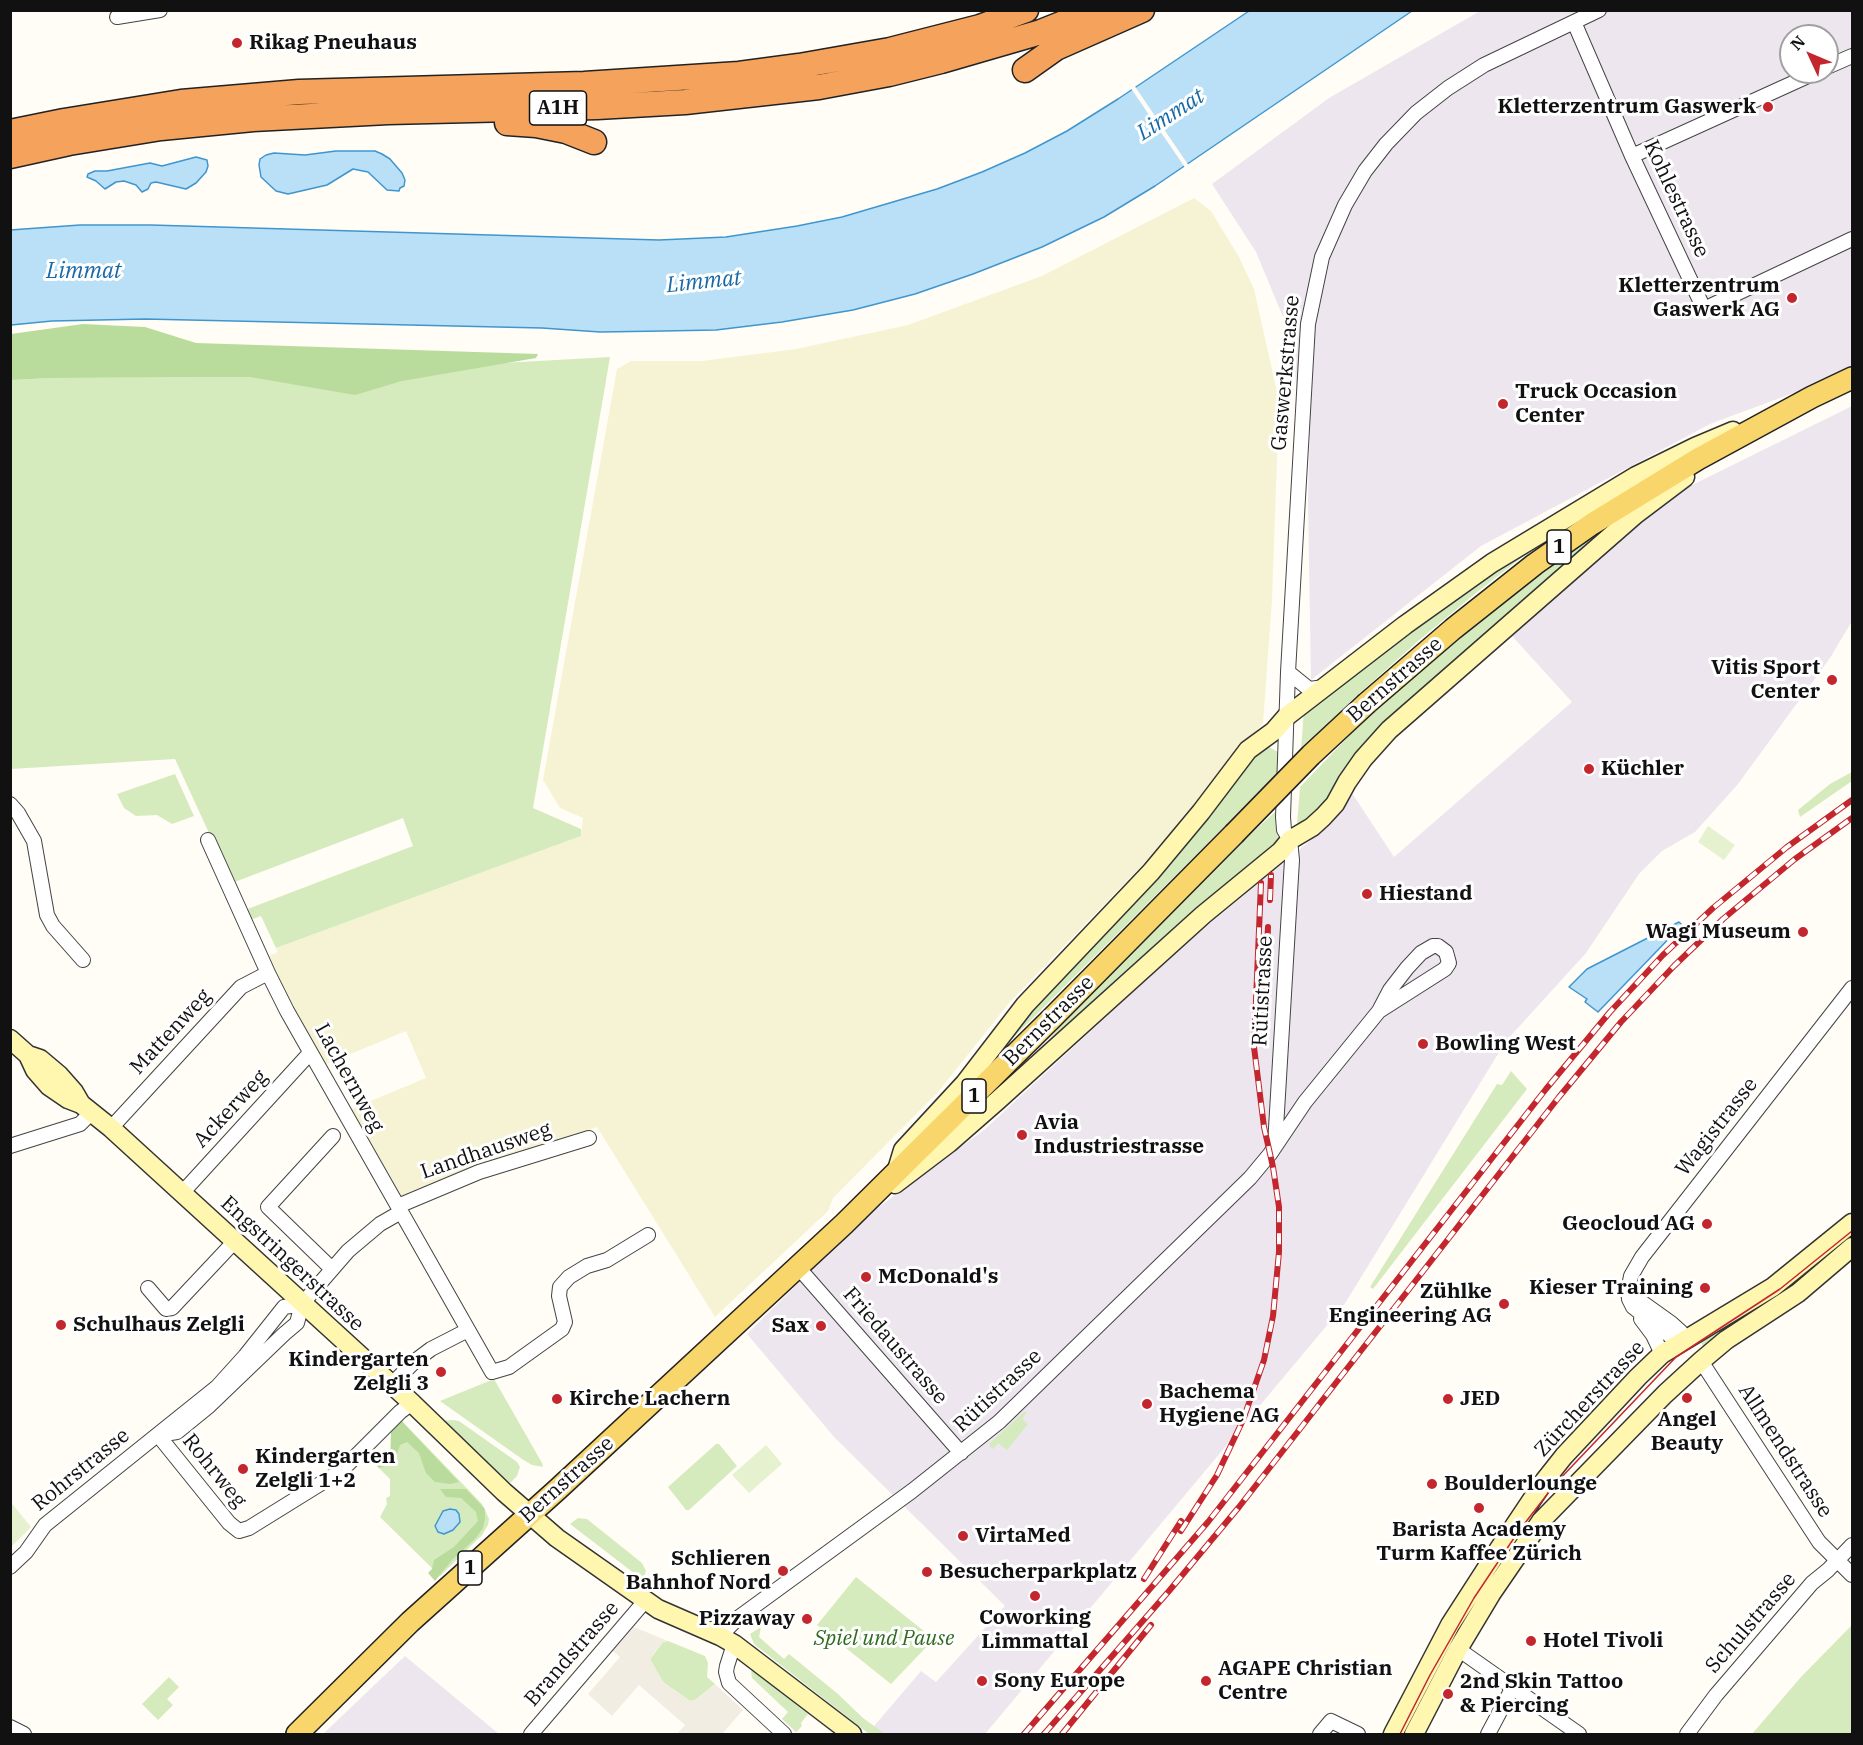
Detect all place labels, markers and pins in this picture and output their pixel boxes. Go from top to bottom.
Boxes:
place label: Rikag Pneuhaus [249,30,417,56]
marker: Rikag Pneuhaus [230,36,244,50]
place label: Kletterzentrum Gaswerk [1497,94,1756,120]
marker: Kletterzentrum Gaswerk [1761,100,1775,114]
place label: Kletterzentrum Gaswerk AG [1618,273,1780,323]
marker: Kletterzentrum Gaswerk AG [1785,291,1799,305]
place label: Truck Occasion Center [1515,379,1677,429]
marker: Truck Occasion Center [1496,397,1510,411]
place label: Vitis Sport Center [1711,655,1820,705]
marker: Vitis Sport Center [1825,673,1839,687]
place label: Küchler [1601,756,1684,782]
marker: Küchler [1582,762,1596,776]
place label: Hiestand [1379,881,1472,907]
marker: Hiestand [1360,887,1374,901]
place label: Wagi Museum [1645,919,1791,945]
marker: Wagi Museum [1796,925,1810,939]
place label: Bowling West [1435,1031,1575,1057]
marker: Bowling West [1416,1037,1430,1051]
place label: Avia Industriestrasse [1034,1110,1204,1160]
marker: Avia Industriestrasse [1015,1128,1029,1142]
place label: Geocloud AG [1562,1211,1695,1237]
marker: Geocloud AG [1700,1217,1714,1231]
place label: McDonald's [878,1264,998,1290]
marker: McDonald's [859,1270,873,1284]
place label: Kieser Training [1529,1275,1693,1301]
place label: Zühlke Engineering AG [1329,1279,1492,1329]
marker: Kieser Training [1698,1281,1712,1295]
marker: Zühlke Engineering AG [1497,1297,1511,1311]
place label: Schulhaus Zelgli [73,1312,245,1338]
place label: Sax [771,1313,809,1339]
marker: Schulhaus Zelgli [54,1318,68,1332]
marker: Sax [814,1319,828,1333]
place label: Kindergarten Zelgli 3 [288,1347,429,1397]
marker: Kindergarten Zelgli 3 [434,1365,448,1379]
place label: Bachema Hygiene AG [1159,1379,1280,1429]
place label: Kirche Lachern [569,1386,730,1412]
place label: JED [1460,1386,1500,1412]
marker: Angel Beauty [1680,1391,1694,1405]
marker: Kirche Lachern [550,1392,564,1406]
marker: JED [1441,1392,1455,1406]
marker: Bachema Hygiene AG [1140,1397,1154,1411]
place label: Angel Beauty [1651,1407,1723,1457]
place label: Kindergarten Zelgli 1+2 [255,1444,396,1494]
marker: Kindergarten Zelgli 1+2 [236,1462,250,1476]
place label: Boulderlounge [1444,1471,1597,1497]
marker: Boulderlounge [1425,1477,1439,1491]
marker: Barista Academy Turm Kaffee Zürich [1472,1501,1486,1515]
place label: Barista Academy Turm Kaffee Zürich [1376,1517,1582,1567]
place label: VirtaMed [975,1523,1071,1549]
marker: VirtaMed [956,1529,970,1543]
place label: Schlieren Bahnhof Nord [626,1546,771,1596]
place label: Besucherparkplatz [939,1559,1137,1585]
marker: Schlieren Bahnhof Nord [776,1564,790,1578]
marker: Besucherparkplatz [920,1565,934,1579]
marker: Coworking Limmattal [1028,1589,1042,1603]
place label: Coworking Limmattal [979,1605,1091,1655]
place label: Pizzaway [699,1606,795,1632]
marker: Pizzaway [800,1612,814,1626]
place label: Hotel Tivoli [1543,1628,1663,1654]
marker: Hotel Tivoli [1524,1634,1538,1648]
place label: AGAPE Christian Centre [1218,1656,1392,1706]
place label: Sony Europe [994,1668,1125,1694]
place label: 2nd Skin Tattoo & Piercing [1460,1669,1623,1719]
marker: Sony Europe [975,1674,989,1688]
marker: AGAPE Christian Centre [1199,1674,1213,1688]
marker: 2nd Skin Tattoo & Piercing [1441,1687,1455,1701]

